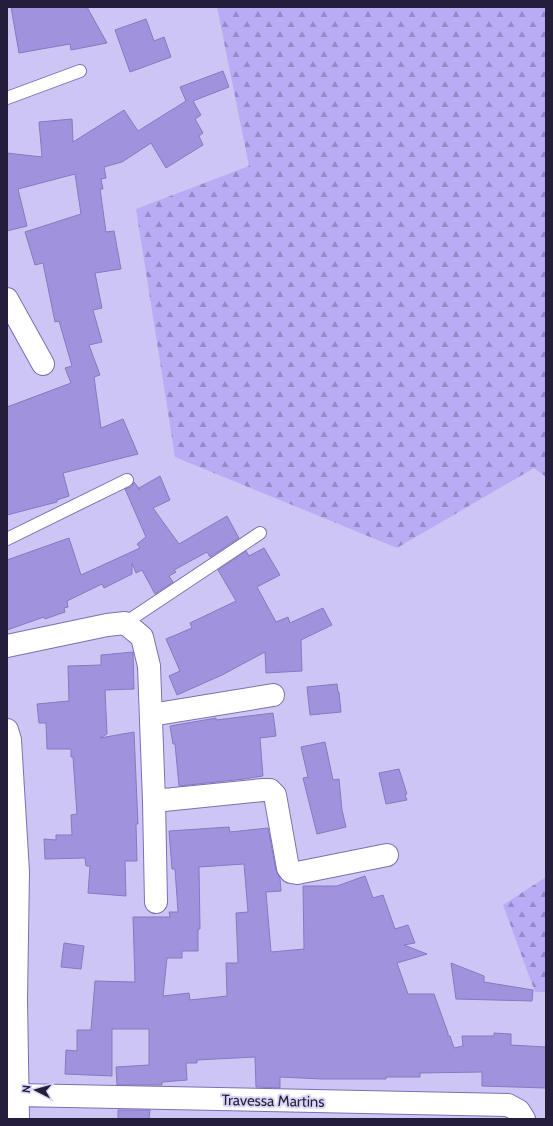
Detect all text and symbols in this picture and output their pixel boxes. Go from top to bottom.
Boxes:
north arrow [16,1070,56,1110]
text: N [19,1084,33,1094]
street label: Travessa Martins [221,1091,325,1111]

